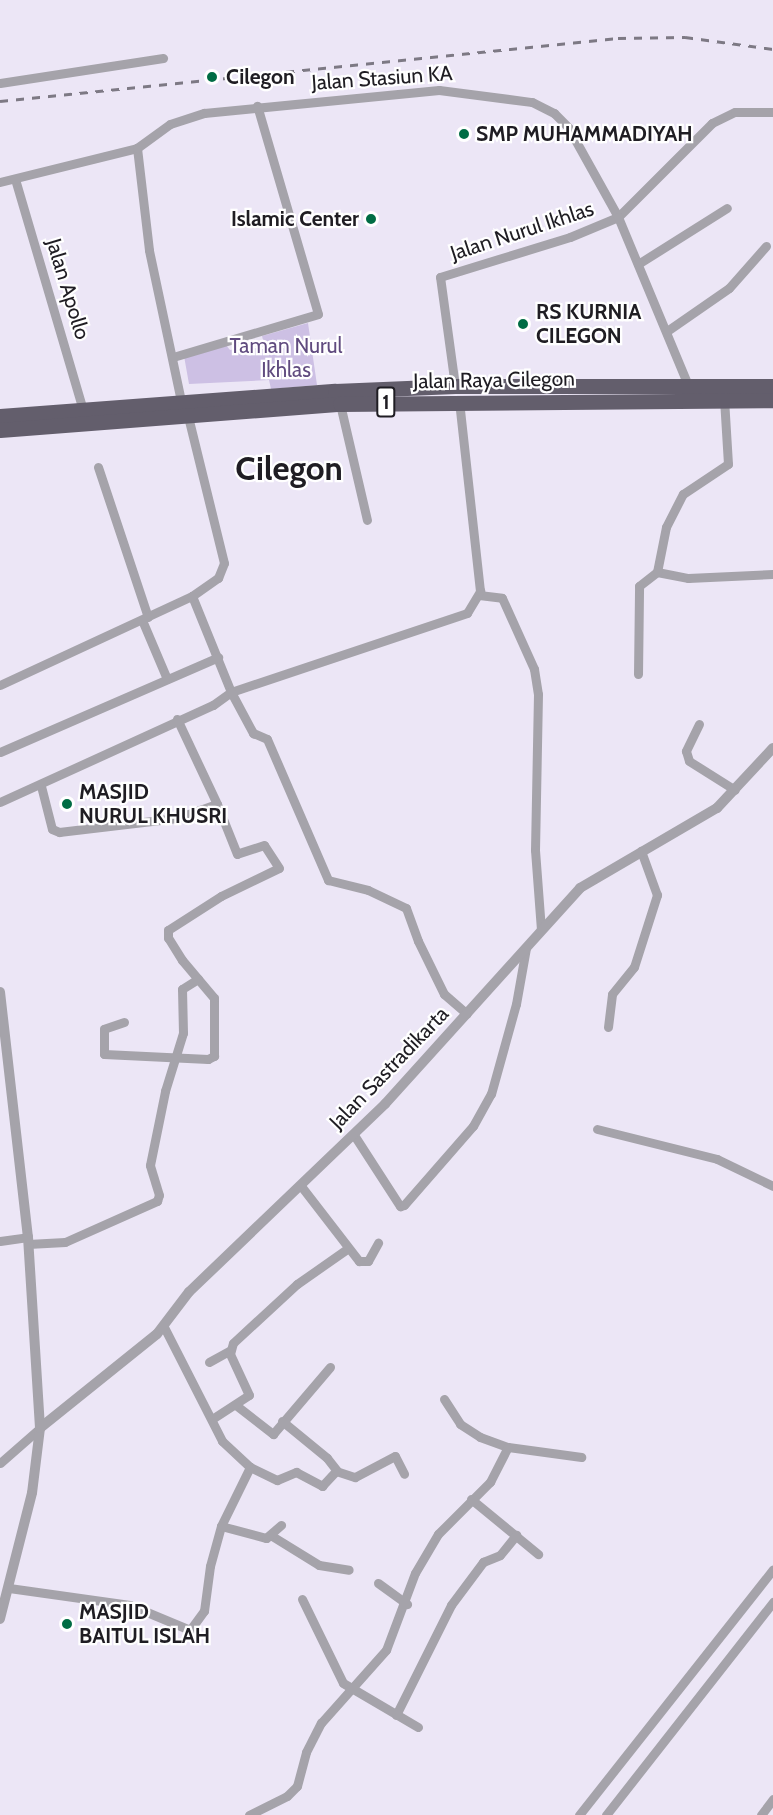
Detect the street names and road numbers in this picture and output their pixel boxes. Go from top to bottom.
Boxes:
street label: Jalan Stasiun KA [311,61,453,95]
street label: Jalan Nurul Ikhlas [447,196,597,266]
street label: Jalan Apollo [41,235,95,343]
street label: Jalan Raya Cilegon [413,366,575,394]
road number: 1 [376,385,396,419]
street label: Jalan Sastradikarta [324,1001,454,1135]

